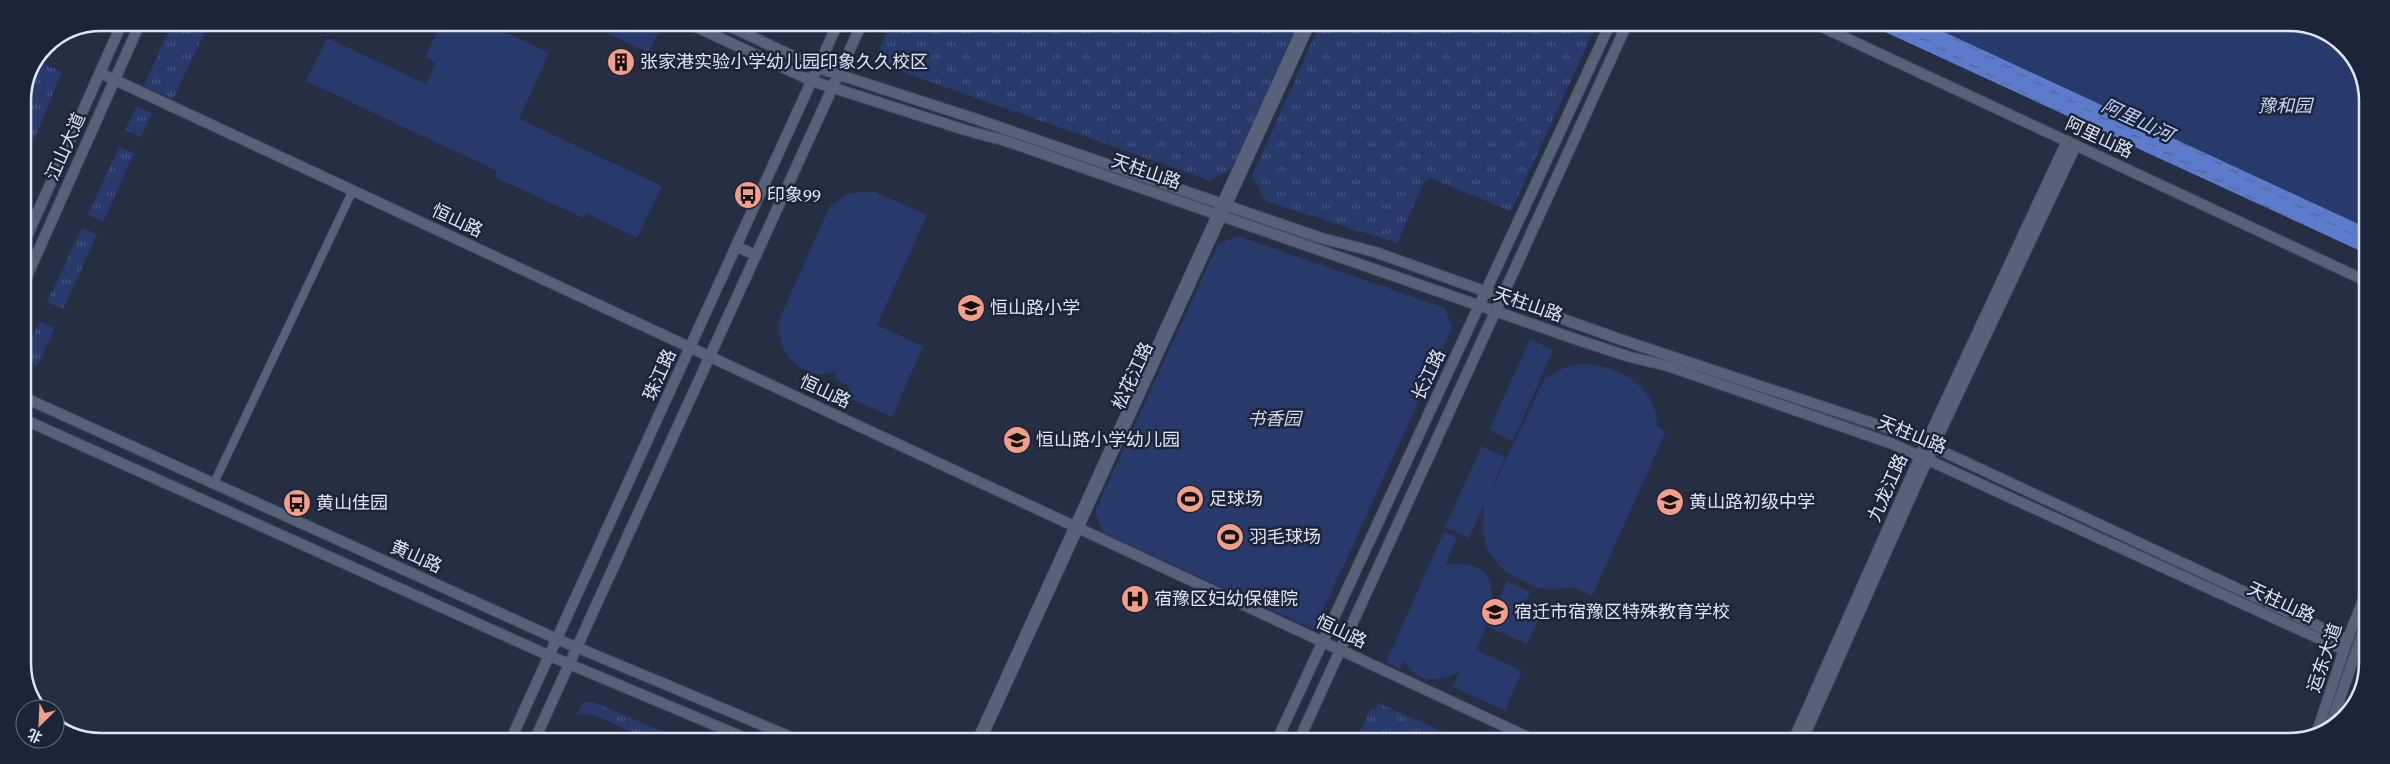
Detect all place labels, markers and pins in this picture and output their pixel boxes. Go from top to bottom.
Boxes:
building icon: 张家港实验小学幼儿园印象久久校区 [606,47,636,77]
place label: 张家港实验小学幼儿园印象久久校区 [640,49,928,76]
bus stop icon: 印象99 [733,180,763,210]
place label: 印象99 [767,182,821,209]
school or university icon: 恒山路小学 [956,293,986,323]
place label: 恒山路小学 [990,295,1080,322]
school or university icon: 恒山路小学幼儿园 [1002,425,1032,455]
place label: 恒山路小学幼儿园 [1036,427,1180,454]
sports icon: 足球场 [1175,484,1205,514]
place label: 足球场 [1209,486,1263,513]
school or university icon: 黄山路初级中学 [1655,487,1685,517]
bus stop icon: 黄山佳园 [282,488,312,518]
place label: 黄山路初级中学 [1689,489,1815,516]
place label: 黄山佳园 [316,490,388,517]
sports icon: 羽毛球场 [1215,522,1245,552]
place label: 羽毛球场 [1249,524,1321,551]
hospital icon: 宿豫区妇幼保健院 [1120,584,1150,614]
place label: 宿豫区妇幼保健院 [1154,586,1298,613]
school or university icon: 宿迁市宿豫区特殊教育学校 [1480,597,1510,627]
place label: 宿迁市宿豫区特殊教育学校 [1514,599,1730,626]

